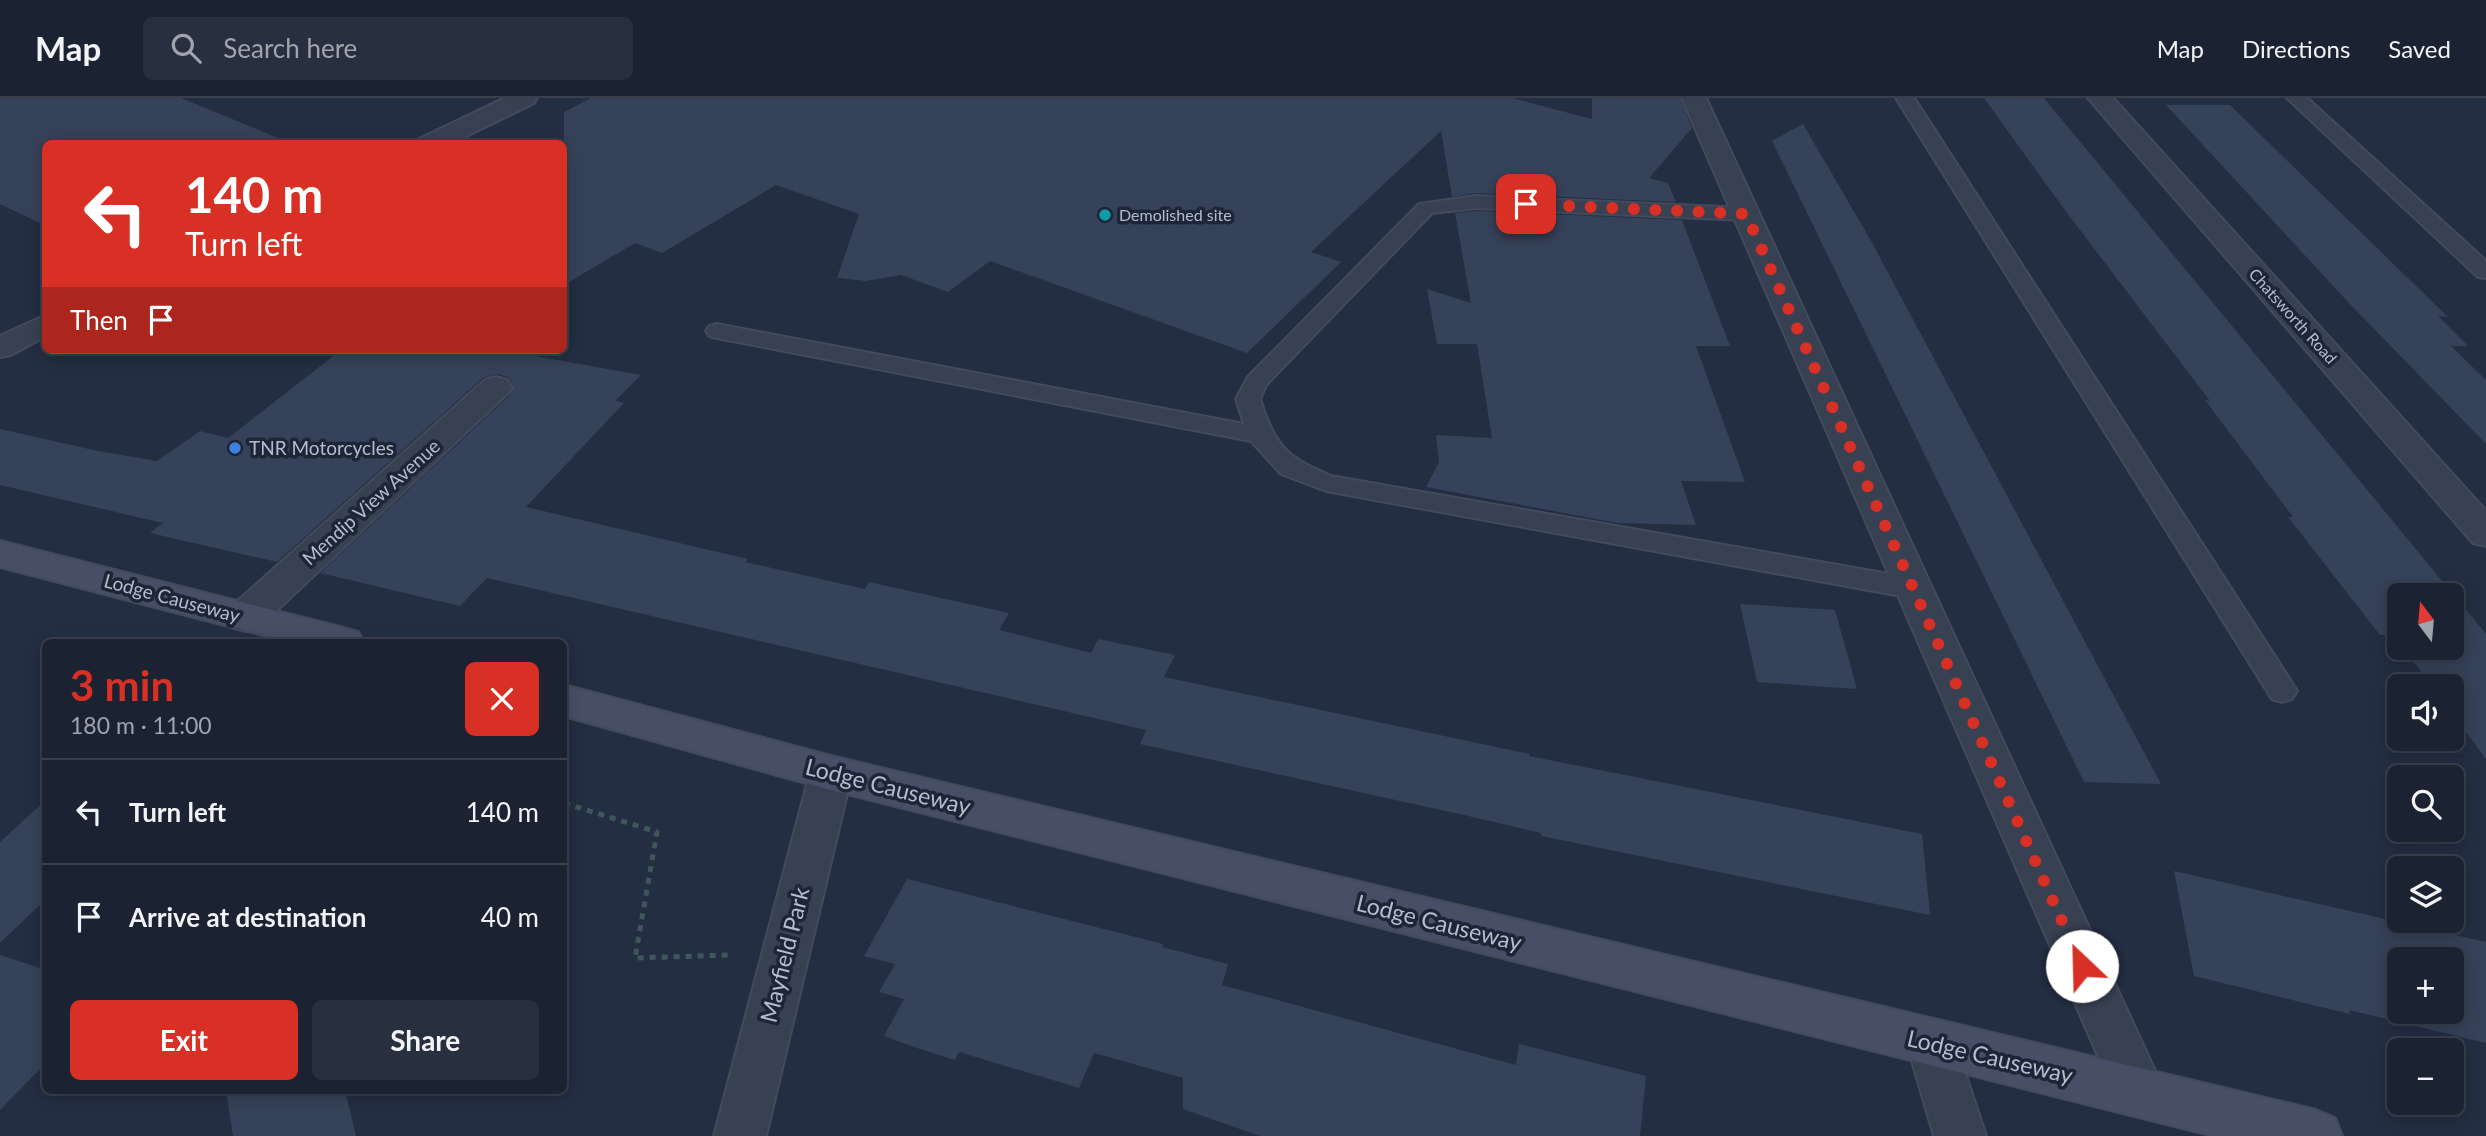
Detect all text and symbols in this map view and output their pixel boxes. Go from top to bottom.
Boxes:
search box [143,17,633,80]
text: Map [35,28,101,68]
icon: search [167,29,205,67]
text: Search here [223,32,357,64]
text: Map [2157,34,2204,63]
text: Directions [2242,34,2350,63]
text: Saved [2388,34,2451,63]
text: 140 m [185,165,323,223]
icon: left [70,168,161,259]
pin [1496,174,1556,234]
icon: arrive [1507,185,1545,223]
place label: Demolished site [1119,205,1232,224]
marker: Demolished site [1097,207,1113,223]
text: Turn left [185,224,302,263]
street label: Chatsworth Road [2246,264,2341,367]
icon: arrive [142,301,180,339]
text: Then [70,304,128,336]
street label: Mendip View Avenue [297,434,444,569]
place label: TNR Motorcycles [249,436,394,459]
marker: TNR Motorcycles [227,440,243,456]
street label: Lodge Causeway [102,568,243,627]
north arrow [2387,583,2464,660]
map controls [2387,583,2464,1115]
text: 3 min [70,660,174,710]
button: close [465,662,539,736]
button: sound [2387,674,2464,751]
text: 180 m · 11:00 [70,711,212,739]
street label: Lodge Causeway [803,752,974,820]
button: search [2387,765,2464,842]
icon: left [70,793,108,831]
text: Turn left [129,796,226,828]
text: 140 m [466,796,539,828]
button: layers [2387,856,2464,933]
street label: Mayfield Park [754,884,814,1025]
street label: Lodge Causeway [1354,888,1525,956]
icon: arrive [70,898,108,936]
text: Arrive at destination [129,901,366,933]
text: 40 m [481,901,539,933]
position arrow [2045,929,2119,1003]
button: + [2387,947,2464,1024]
button: Exit [70,1000,298,1080]
button: Share [312,1000,539,1080]
street label: Lodge Causeway [1905,1023,2076,1089]
button: − [2387,1038,2464,1115]

